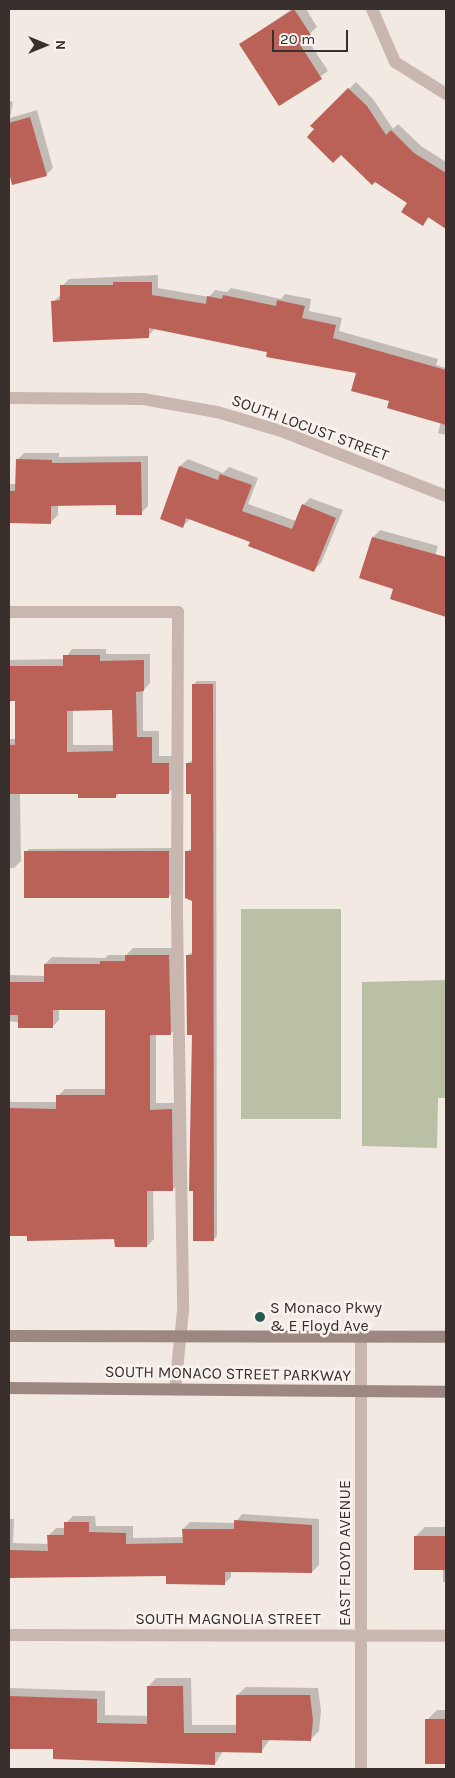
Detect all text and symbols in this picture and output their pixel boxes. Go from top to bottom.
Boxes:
north arrow [20,20,70,70]
scale bar [275,20,351,52]
text: 20 m [280,30,315,48]
text: N [52,40,69,50]
street label: SOUTH LOCUST STREET [229,391,391,465]
place label: S Monaco Pkwy & E Floyd Ave [270,1298,382,1336]
marker: S Monaco Pkwy & E Floyd Ave [254,1311,266,1323]
street label: SOUTH MONACO STREET PARKWAY [105,1362,351,1386]
street label: EAST FLOYD AVENUE [335,1480,355,1626]
street label: SOUTH MAGNOLIA STREET [135,1609,321,1629]

